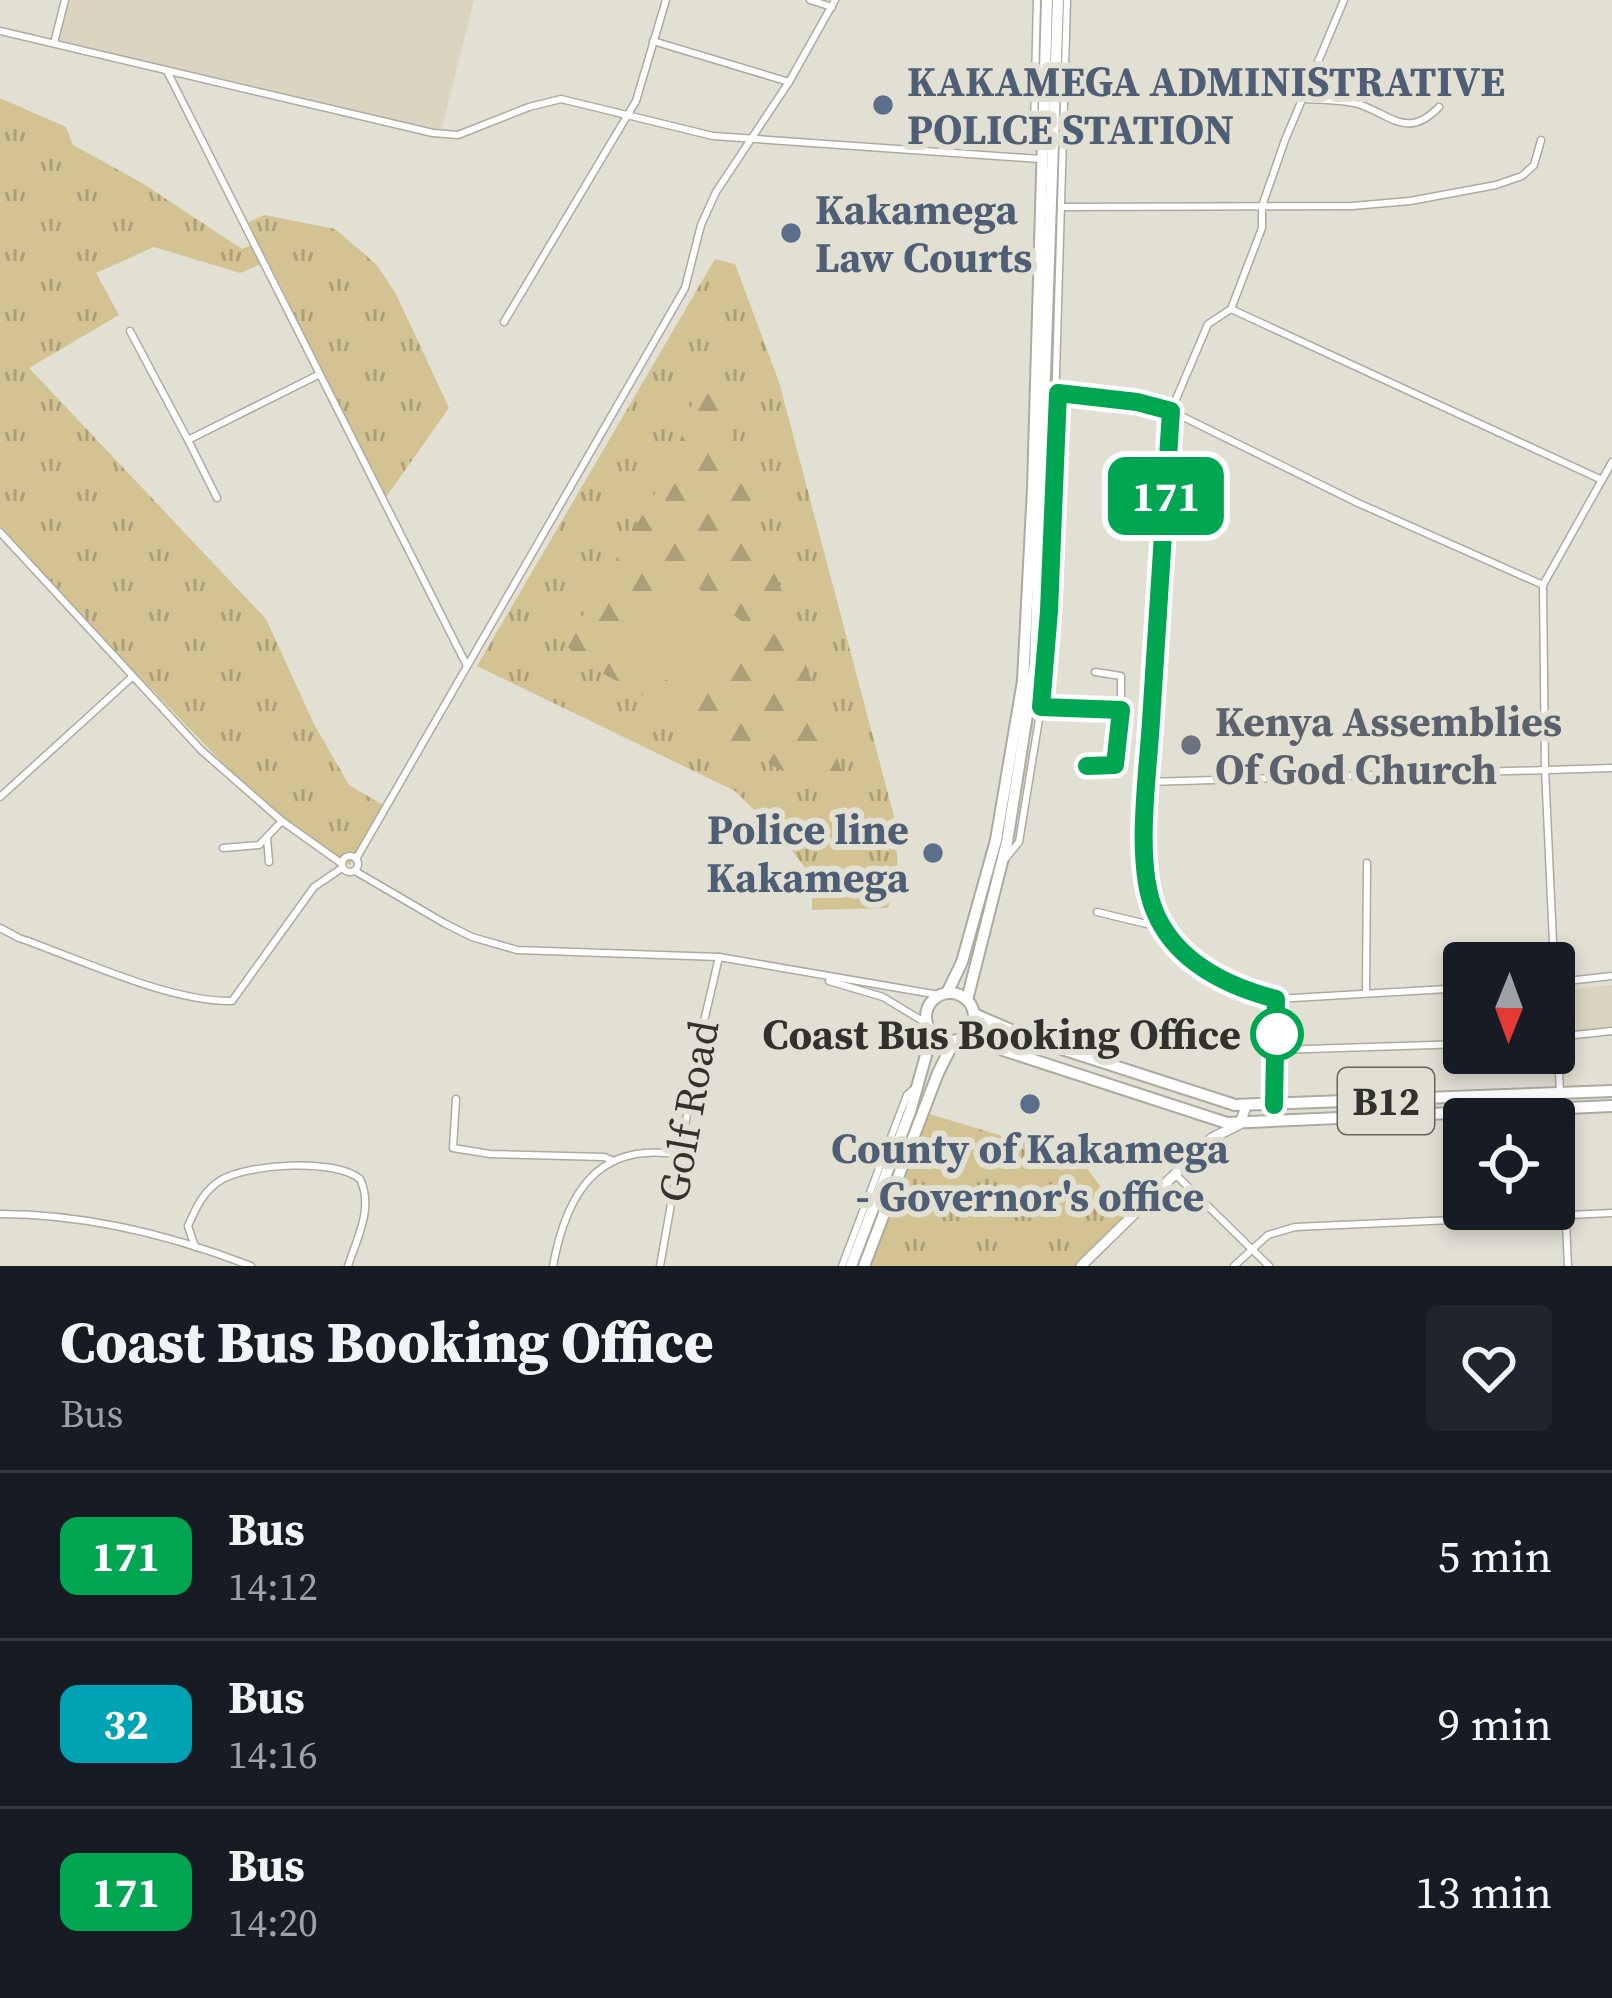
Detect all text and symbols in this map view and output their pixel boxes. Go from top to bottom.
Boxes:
place label: KAKAMEGA ADMINISTRATIVE POLICE STATION [907,52,1505,158]
marker: KAKAMEGA ADMINISTRATIVE POLICE STATION [870,92,896,118]
place label: Kakamega Law Courts [815,180,1032,286]
marker: Kakamega Law Courts [778,220,804,246]
line badge: 171 [1097,457,1235,535]
text: 171 [1132,467,1200,525]
place label: Kenya Assemblies Of God Church [1215,692,1562,798]
marker: Kenya Assemblies Of God Church [1178,732,1204,758]
place label: Police line Kakamega [706,800,910,906]
marker: Police line Kakamega [920,840,946,866]
north arrow [1443,942,1575,1074]
map controls [1443,942,1575,1230]
place label: Coast Bus Booking Office [762,1005,1241,1063]
marker: Coast Bus Booking Office [1252,1009,1302,1059]
street label: Golf Road [643,1015,733,1206]
road number: B12 [1338,1068,1434,1134]
marker: County of Kakamega - Governor's office [1017,1091,1043,1117]
button: locate [1443,1098,1575,1230]
place label: County of Kakamega - Governor's office [831,1119,1230,1225]
text: Coast Bus Booking Office [60,1303,714,1381]
button: heart [1426,1305,1552,1431]
text: Bus [60,1387,123,1440]
text: Bus [228,1498,305,1560]
text: 5 min [1438,1525,1552,1587]
text: 171 [92,1527,160,1585]
text: 14:12 [228,1560,318,1613]
text: Bus [228,1666,305,1728]
text: 9 min [1438,1693,1552,1755]
text: 32 [103,1695,149,1753]
text: 14:16 [228,1728,318,1781]
text: Bus [228,1834,305,1896]
text: 13 min [1415,1861,1552,1923]
text: 171 [92,1863,160,1921]
text: 14:20 [228,1896,318,1949]

